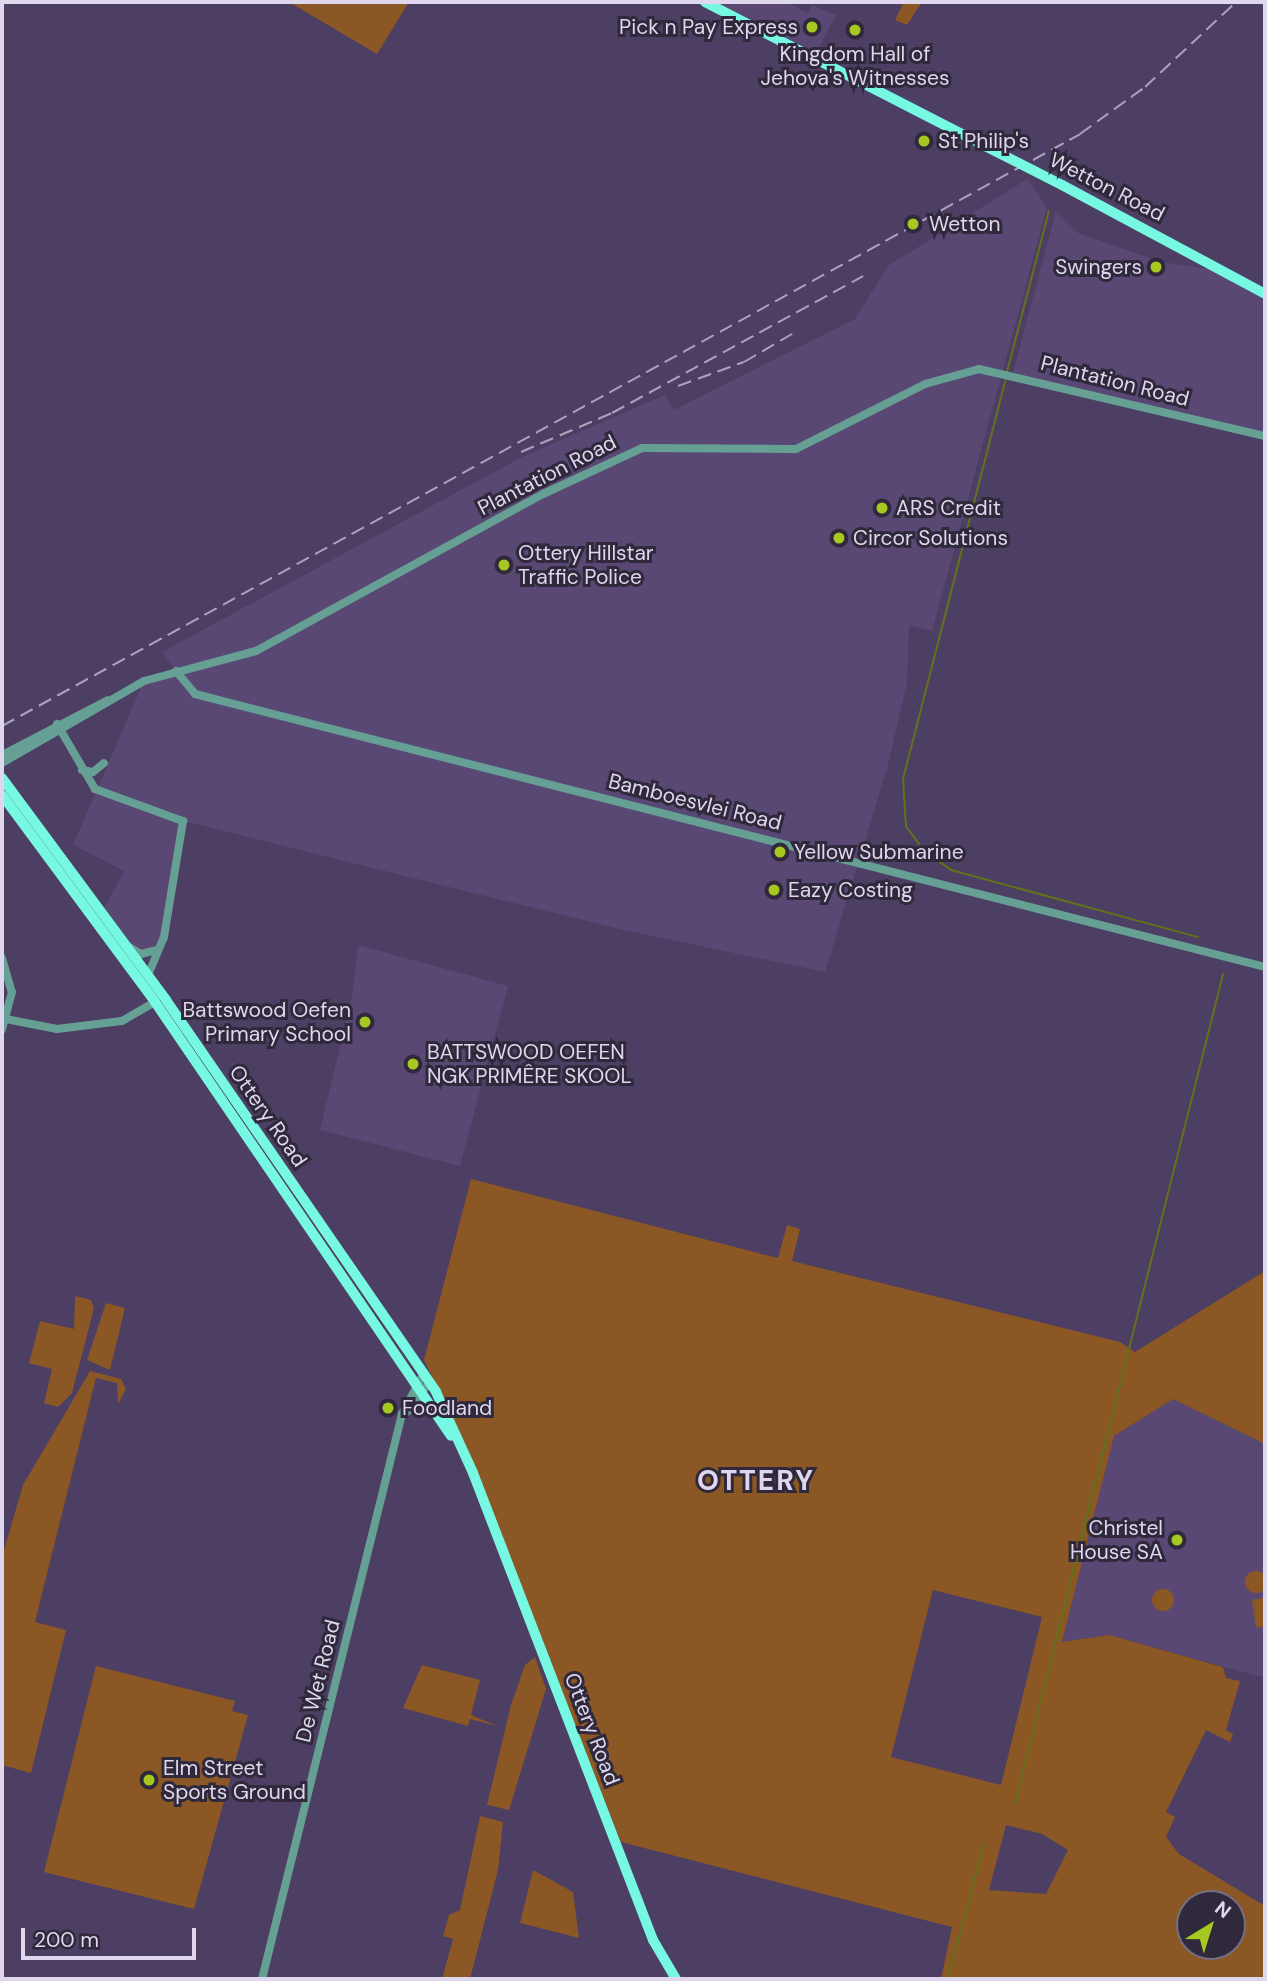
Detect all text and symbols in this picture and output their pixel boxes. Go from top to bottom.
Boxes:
place label: Pick n Pay Express [619,14,798,40]
marker: Pick n Pay Express [804,19,820,35]
marker: Kingdom Hall of Jehova's Witnesses [847,22,863,38]
place label: Kingdom Hall of Jehova's Witnesses [760,41,950,91]
place label: St Philip's [938,128,1029,154]
marker: St Philip's [916,133,932,149]
street label: Wetton Road [1045,147,1169,227]
place label: Wetton [929,211,1001,237]
marker: Wetton [903,214,923,234]
place label: Swingers [1055,254,1142,280]
marker: Swingers [1148,259,1164,275]
street label: Plantation Road [1038,350,1192,412]
street label: Plantation Road [474,429,620,521]
place label: ARS Credit [896,495,1001,521]
marker: ARS Credit [874,500,890,516]
place label: Circor Solutions [853,525,1008,551]
marker: Circor Solutions [831,530,847,546]
place label: Ottery Hillstar Traffic Police [518,540,654,590]
marker: Ottery Hillstar Traffic Police [496,557,512,573]
street label: Bamboesvlei Road [606,768,784,836]
place label: Yellow Submarine [794,839,964,865]
marker: Yellow Submarine [772,844,788,860]
place label: Eazy Costing [788,877,913,903]
marker: Eazy Costing [766,882,782,898]
place label: Battswood Oefen Primary School [182,997,351,1047]
marker: Battswood Oefen Primary School [357,1014,373,1030]
place label: BATTSWOOD OEFEN NGK PRIMÊRE SKOOL [427,1039,631,1089]
marker: BATTSWOOD OEFEN NGK PRIMÊRE SKOOL [405,1056,421,1072]
street label: Ottery Road [224,1060,312,1172]
place label: Foodland [402,1395,492,1421]
marker: Foodland [380,1400,396,1416]
district label: OTTERY [698,1464,814,1498]
place label: Christel House SA [1070,1515,1163,1565]
marker: Christel House SA [1169,1532,1185,1548]
street label: De Wet Road [291,1617,345,1745]
street label: Ottery Road [559,1669,625,1789]
place label: Elm Street Sports Ground [163,1755,306,1805]
marker: Elm Street Sports Ground [141,1772,157,1788]
north arrow [1176,1890,1246,1960]
text: N [1210,1896,1236,1924]
scale bar [24,1914,200,1958]
text: 200 m [34,1926,99,1954]

